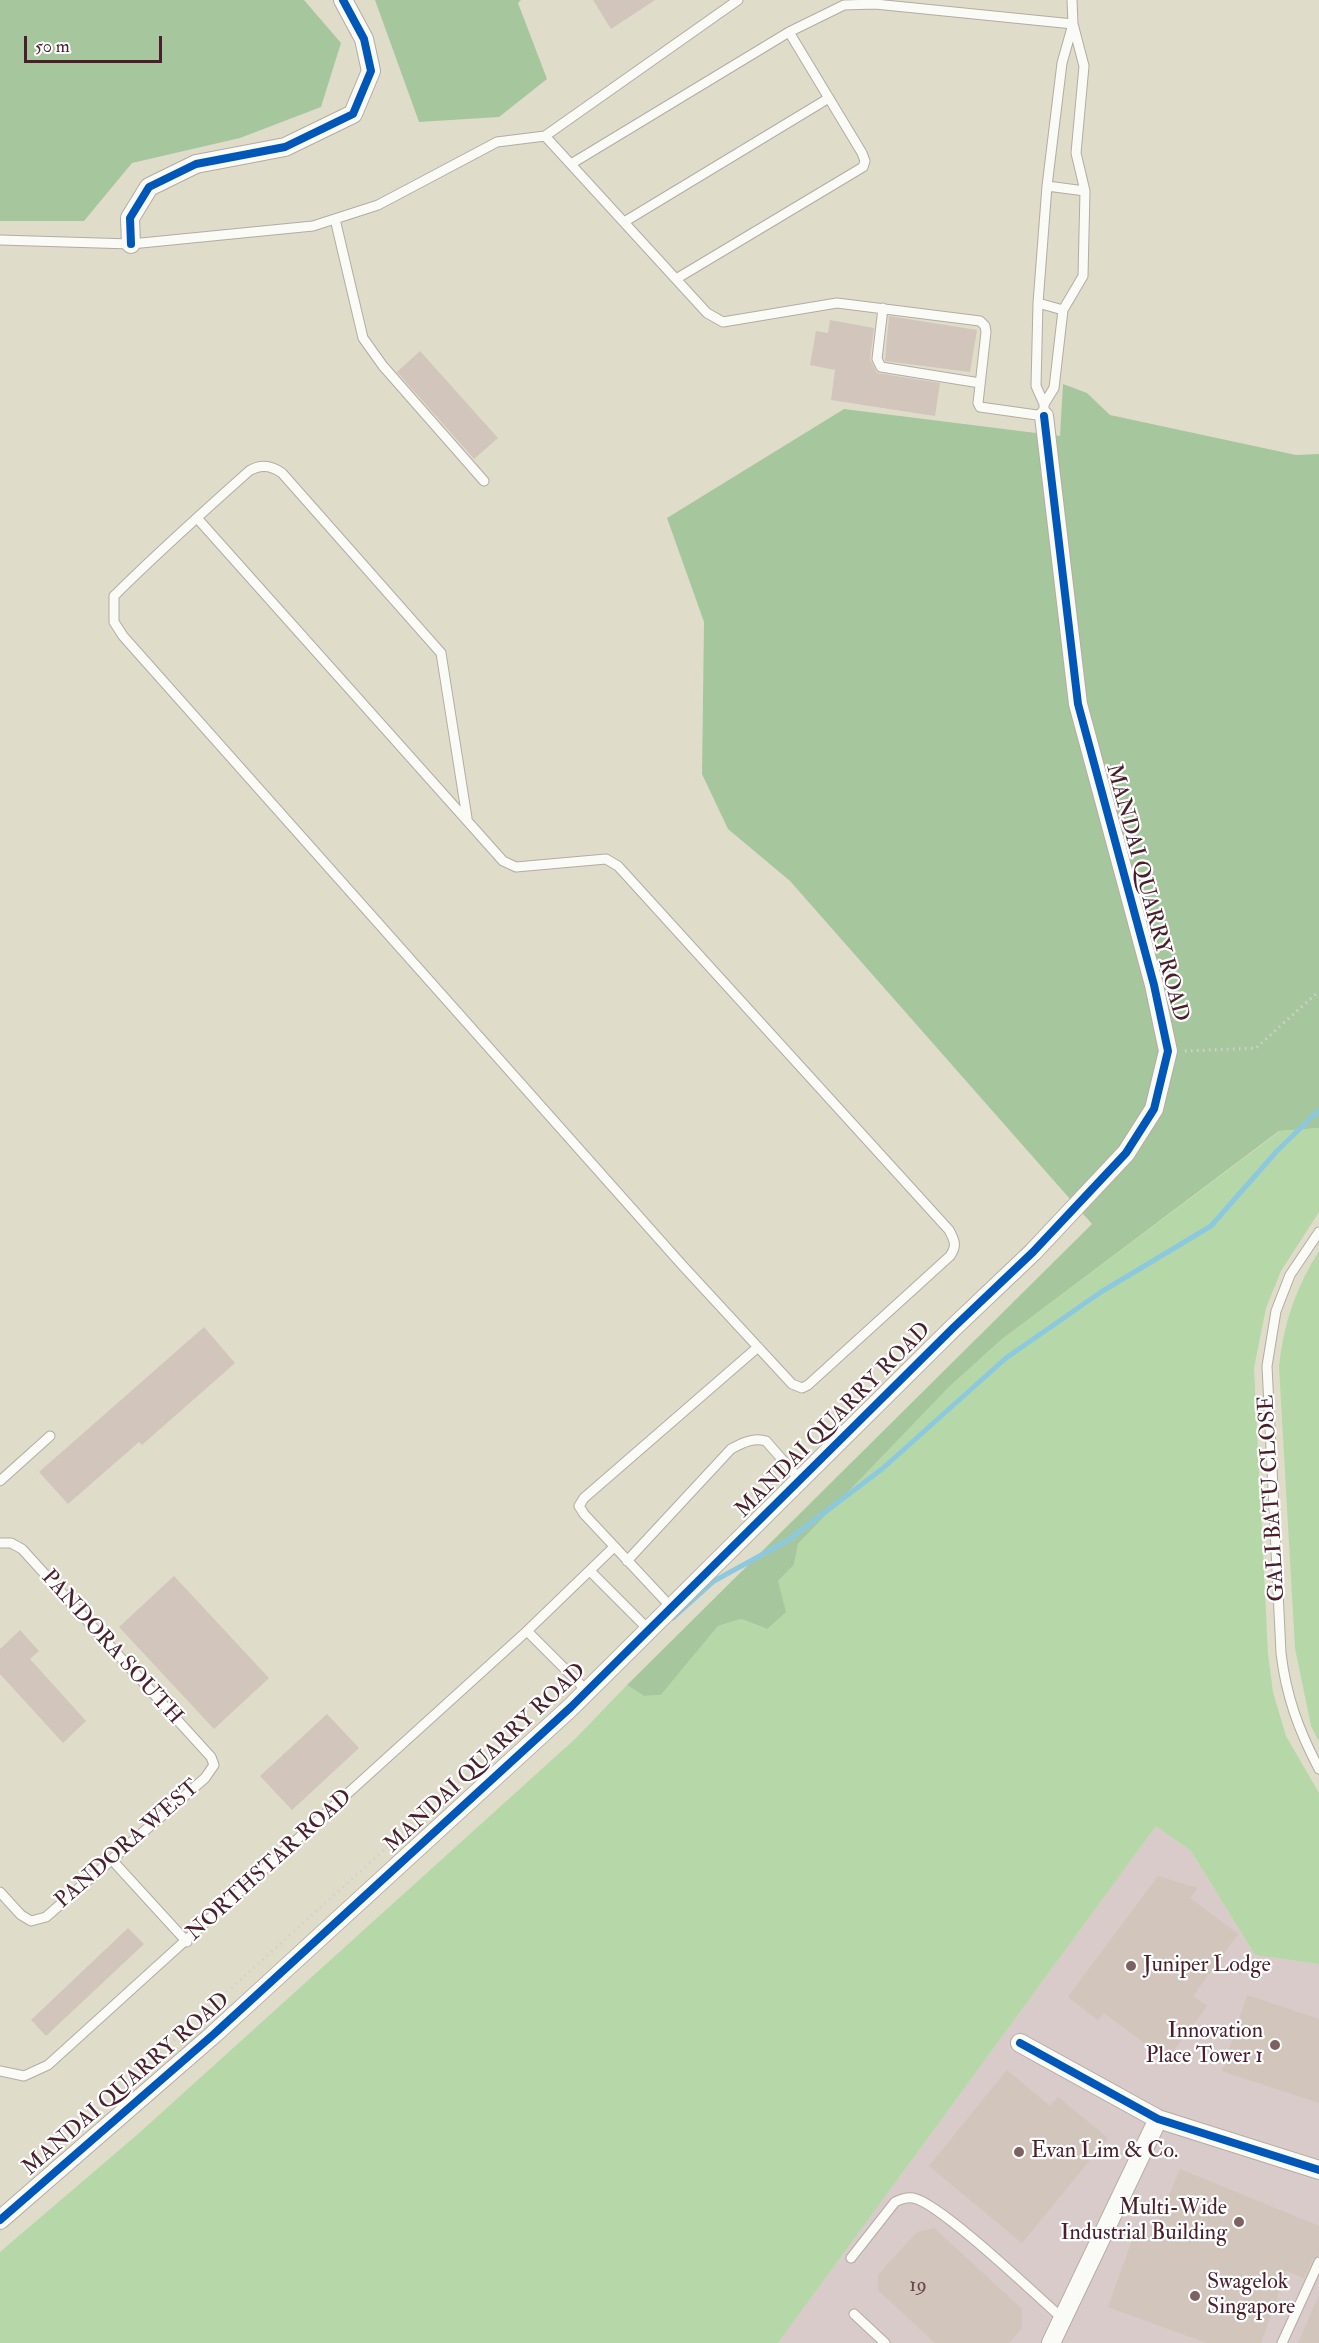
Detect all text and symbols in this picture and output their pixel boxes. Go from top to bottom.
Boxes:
scale bar [27,24,165,62]
text: 50 m [35,35,70,58]
street label: MANDAI QUARRY ROAD [1099,761,1193,1025]
street label: MANDAI QUARRY ROAD [731,1318,937,1524]
street label: GALI BATU CLOSE [1254,1394,1292,1602]
street label: PANDORA SOUTH [35,1565,187,1731]
street label: MANDAI QUARRY ROAD [380,1659,592,1859]
street label: PANDORA WEST [50,1775,206,1915]
street label: NORTHSTAR ROAD [182,1785,358,1947]
place label: Juniper Lodge [1143,1953,1271,1979]
marker: Juniper Lodge [1124,1959,1138,1973]
street label: MANDAI QUARRY ROAD [18,1988,236,2182]
place label: Innovation Place Tower 1 [1145,2019,1263,2070]
marker: Innovation Place Tower 1 [1268,2038,1282,2052]
place label: Evan Lim & Co. [1031,2139,1178,2165]
marker: Evan Lim & Co. [1012,2145,1026,2159]
place label: Multi-Wide Industrial Building [1061,2196,1227,2248]
marker: Multi-Wide Industrial Building [1232,2215,1246,2229]
place label: Swagelok Singapore [1207,2270,1295,2322]
house number: 19 [909,2275,927,2299]
marker: Swagelok Singapore [1188,2289,1202,2303]

